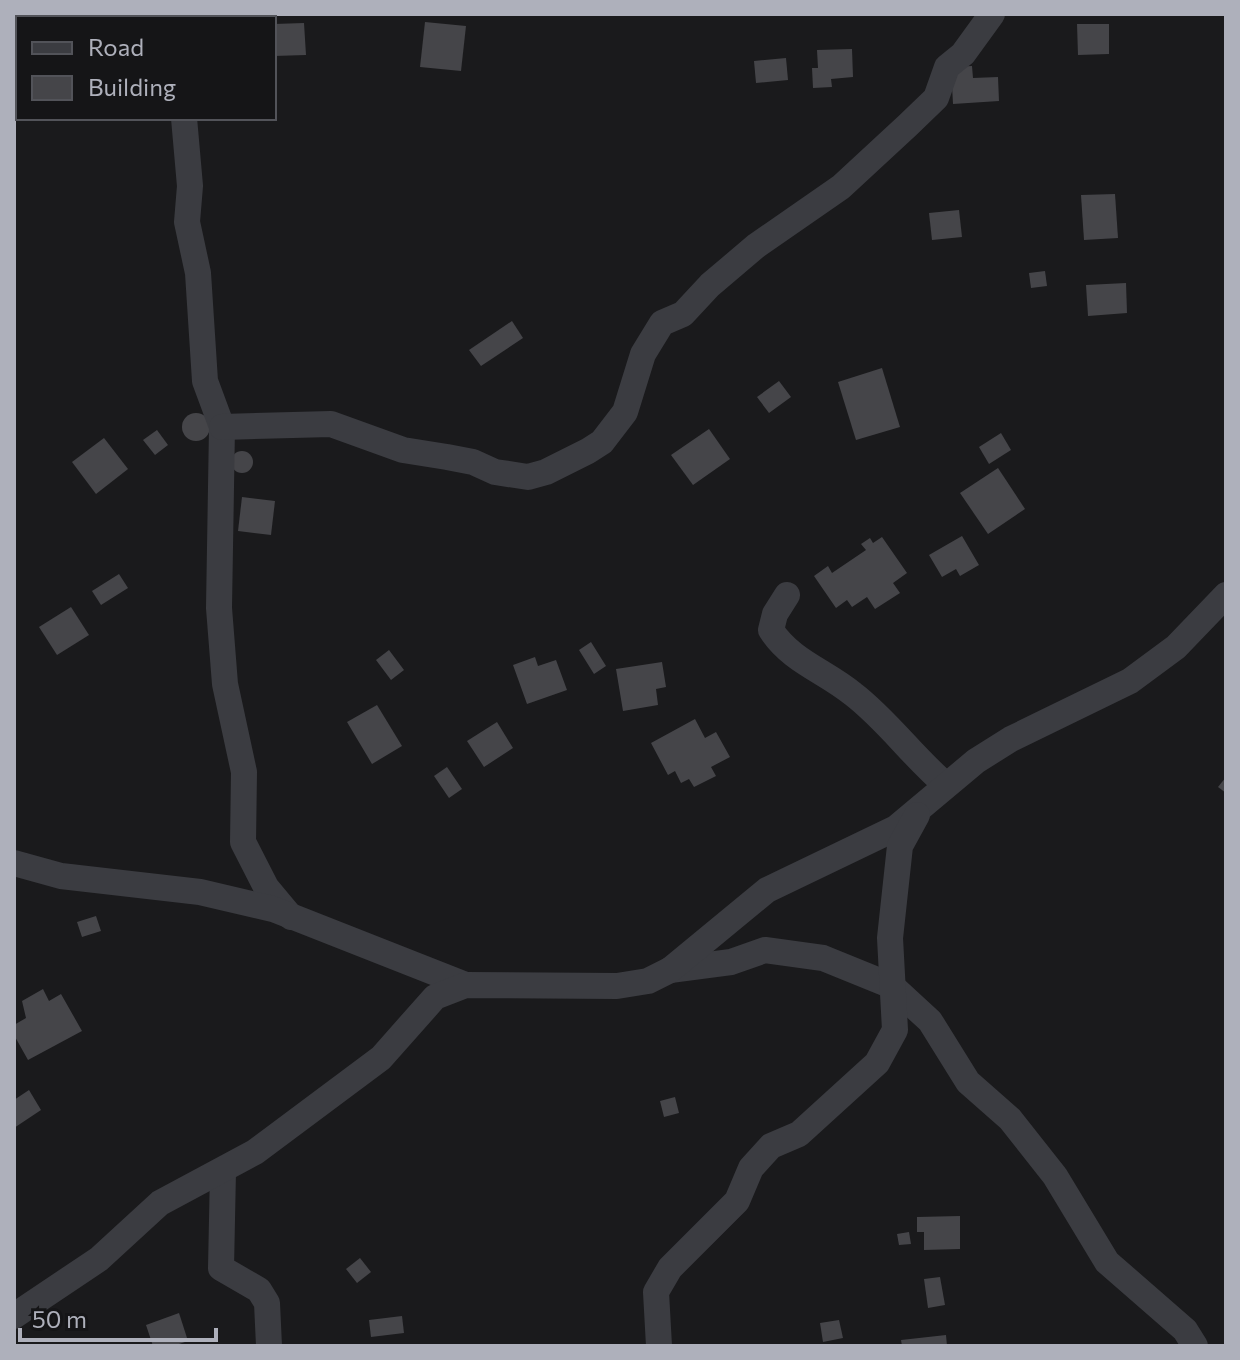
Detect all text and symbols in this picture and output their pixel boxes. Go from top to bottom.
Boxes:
legend [16,16,276,120]
text: Road [88,32,144,61]
text: Building [88,72,176,101]
scale bar [20,1292,216,1342]
text: 50 m [32,1304,87,1333]

